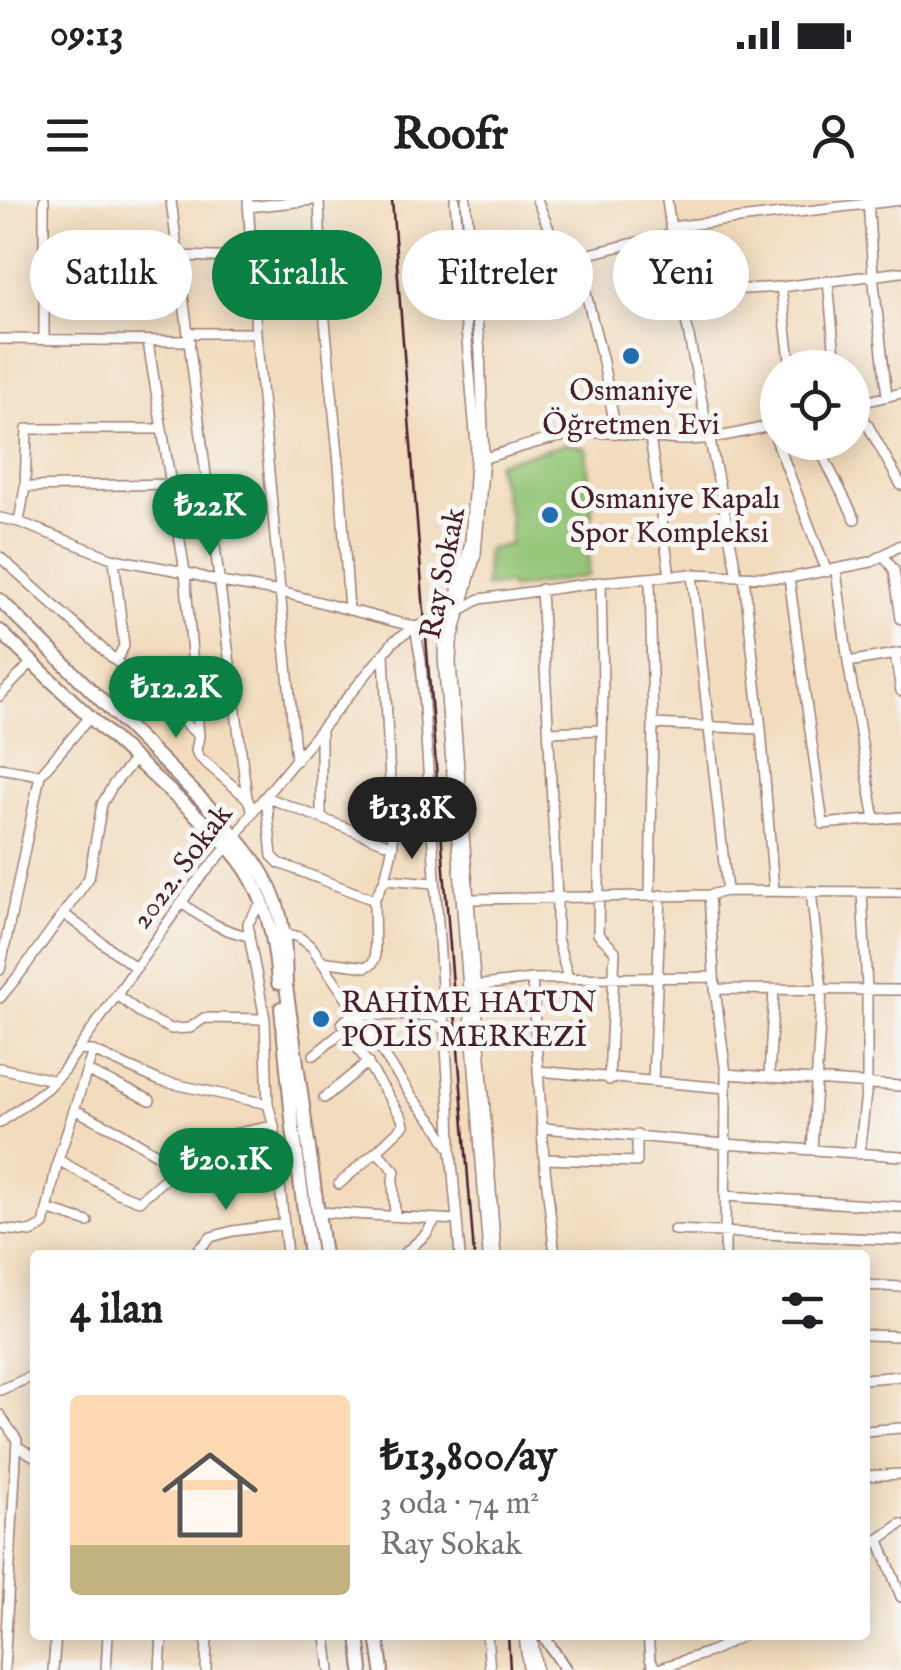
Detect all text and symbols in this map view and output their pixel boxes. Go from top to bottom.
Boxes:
text: 09:13 [50,11,124,59]
text: Roofr [393,107,508,164]
icon: menu [40,108,95,163]
icon: person [806,108,861,163]
chip: Satılık [30,230,192,320]
chip: Kiralık [212,230,382,320]
chip: Filtreler [402,230,593,320]
chip: Yeni [613,230,749,320]
marker: Osmaniye Öğretmen Evi [620,345,642,367]
map controls [760,350,870,460]
button: locate [760,350,870,460]
place label: Osmaniye Öğretmen Evi [542,373,720,445]
pin: ₺22K [151,474,269,559]
place label: Osmaniye Kapalı Spor Kompleksi [570,481,780,553]
text: ₺22K [174,486,246,527]
street label: Ray Sokak [413,503,475,642]
marker: Osmaniye Kapalı Spor Kompleksi [539,504,561,526]
pin: ₺12.2K [95,656,257,741]
text: ₺12.2K [131,668,221,709]
pin: ₺13.8K [331,777,493,862]
text: ₺13.8K [370,789,454,830]
street label: 2022. Sokak [123,797,242,937]
place label: RAHİME HATUN POLİS MERKEZİ [341,985,597,1057]
marker: RAHİME HATUN POLİS MERKEZİ [310,1008,332,1030]
pin: ₺20.1K [145,1128,307,1213]
text: ₺20.1K [181,1140,271,1181]
icon: filters [775,1283,830,1338]
text: 4 ilan [70,1284,163,1337]
text: ₺13,800/ay [380,1431,557,1484]
icon: home [150,1435,270,1555]
text: 3 oda · 74 m² [380,1484,539,1525]
text: Ray Sokak [380,1525,522,1566]

